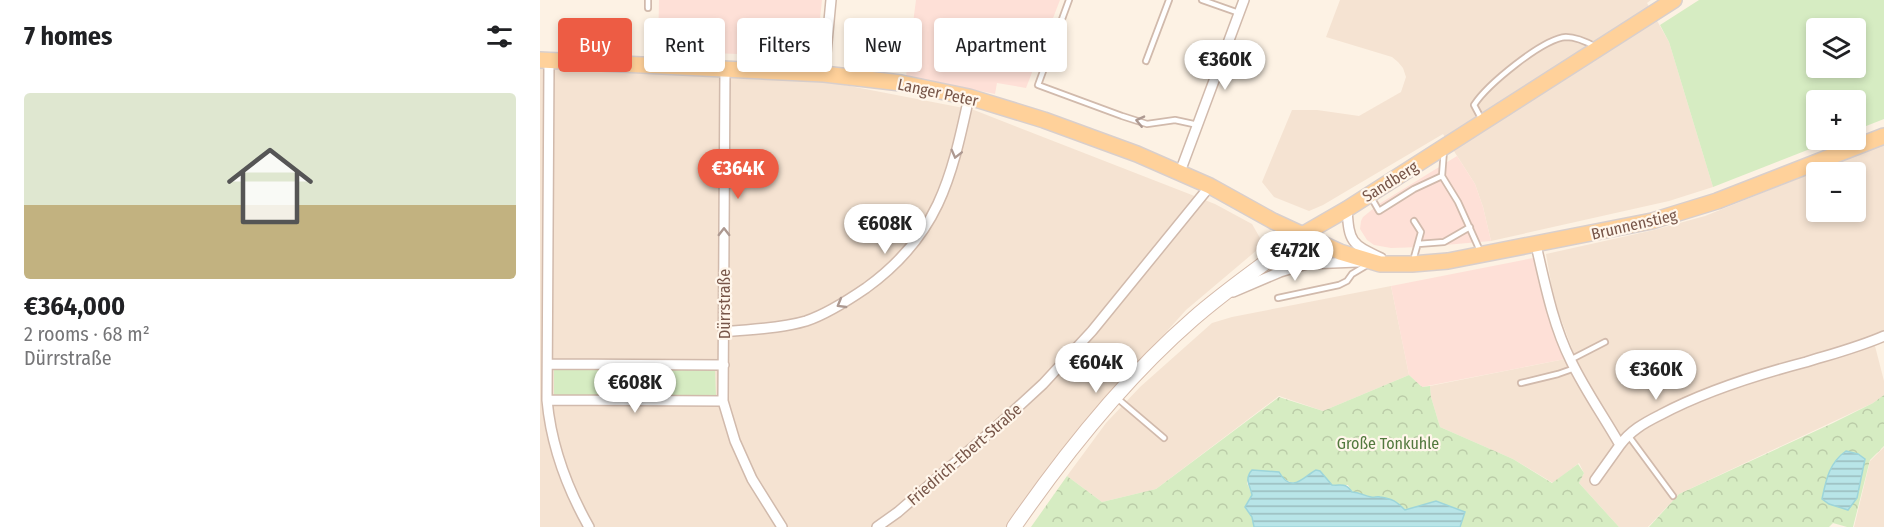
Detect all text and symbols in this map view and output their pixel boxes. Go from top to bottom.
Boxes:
chip: Buy [558,18,632,72]
chip: Rent [644,18,725,72]
chip: Filters [737,18,832,72]
chip: New [844,18,922,72]
chip: Apartment [934,18,1067,72]
map controls [1806,18,1866,222]
button: layers [1806,18,1866,78]
icon: filters [483,20,516,53]
text: 7 homes [24,21,112,52]
pin: €360K [1183,40,1267,91]
text: €360K [1198,47,1252,71]
street label: Langer Peter [896,75,980,110]
button: + [1806,90,1866,150]
one-way arrow [1136,115,1146,128]
icon: home [216,132,324,240]
pin: €364K [696,149,780,200]
one-way arrow [950,149,963,159]
text: €364K [712,156,764,180]
street label: Sandberg [1359,157,1422,206]
button: − [1806,162,1866,222]
pin: €608K [843,204,927,255]
street label: Brunnenstieg [1589,205,1679,244]
text: €608K [858,211,912,235]
one-way arrow [718,227,730,236]
pin: €472K [1253,231,1337,282]
text: €472K [1270,238,1320,262]
street label: Dürrstraße [715,269,734,339]
text: €364,000 [24,291,125,322]
one-way arrow [837,297,847,308]
text: 2 rooms · 68 m² [24,322,150,346]
pin: €604K [1054,343,1138,394]
text: Dürrstraße [24,346,112,370]
text: €604K [1069,350,1123,374]
pin: €360K [1614,350,1698,401]
text: €360K [1629,357,1683,381]
pin: €608K [593,363,677,414]
text: €608K [608,370,662,394]
street label: Friedrich-Ebert-Straße [903,399,1025,509]
park label: Große Tonkuhle [1337,434,1439,453]

